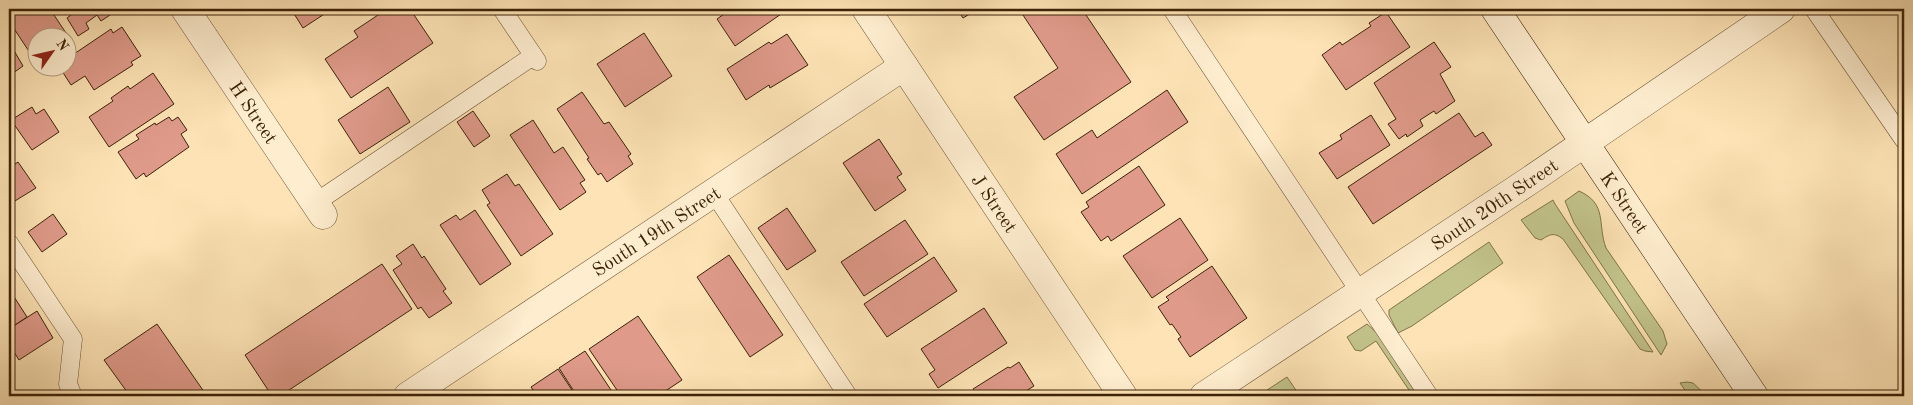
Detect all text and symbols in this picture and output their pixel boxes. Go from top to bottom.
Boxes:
north arrow [28,28,78,78]
text: N [53,37,71,54]
street label: H Street [224,79,280,148]
street label: South 20th Street [1429,157,1562,255]
street label: K Street [1595,169,1650,238]
street label: J Street [967,172,1019,237]
street label: South 19th Street [590,185,725,281]

